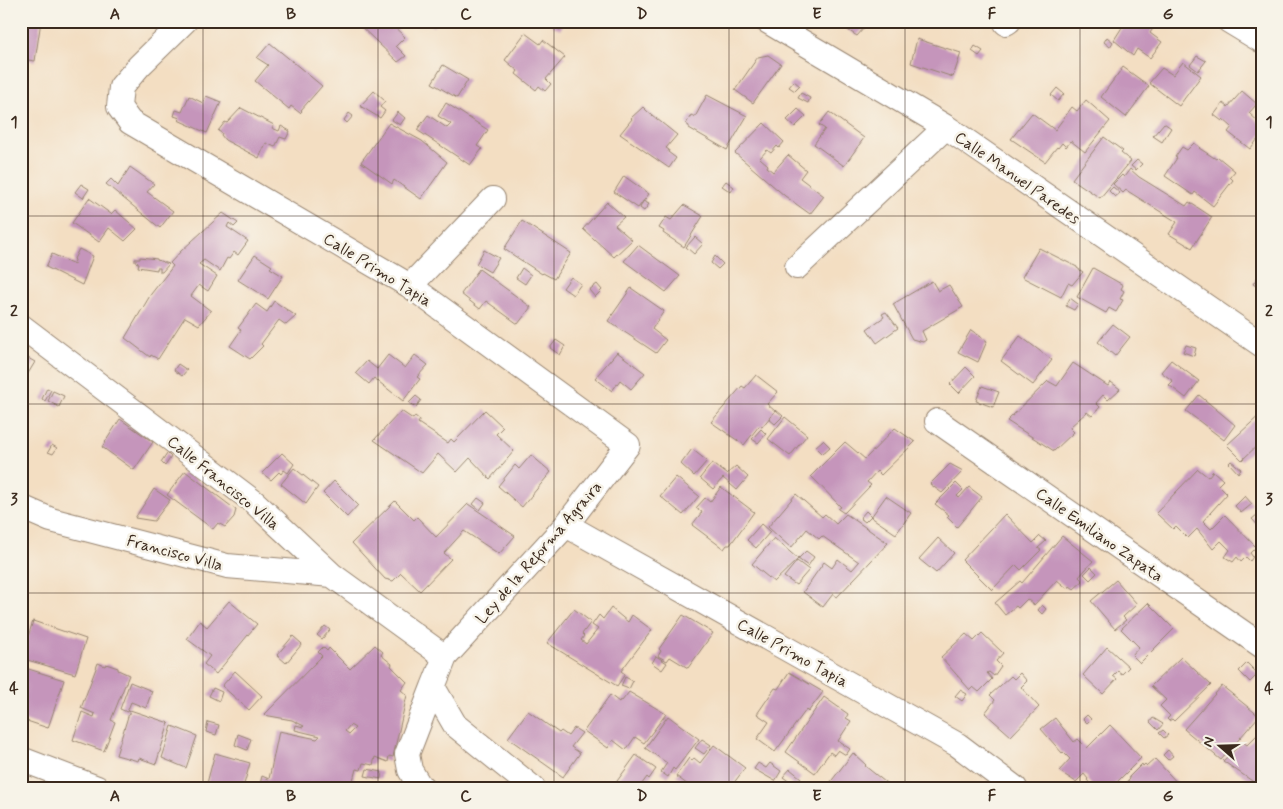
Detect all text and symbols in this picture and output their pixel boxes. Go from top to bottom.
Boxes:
text: A [110,4,120,25]
text: B [286,4,296,25]
text: C [460,4,472,25]
text: D [636,4,648,25]
text: E [812,4,822,25]
text: F [988,4,997,25]
text: G [1163,4,1174,25]
text: 1 [10,112,18,133]
text: 1 [1265,112,1273,133]
street label: Calle Manuel Paredes [950,127,1084,229]
street label: Calle Primo Tapia [319,229,435,312]
text: 2 [10,301,18,322]
text: 2 [1265,301,1273,322]
street label: Calle Francisco Villa [163,431,284,535]
street label: Ley de la Reforma Agraira [471,477,609,630]
street label: Calle Emiliano Zapata [1031,483,1167,587]
text: 3 [10,489,18,510]
text: 3 [1265,489,1273,510]
street label: Francisco Villa [124,531,225,576]
street label: Calle Primo Tapia [733,614,851,692]
text: 4 [9,678,19,699]
text: 4 [1264,678,1274,699]
north arrow [1196,722,1246,772]
text: N [1199,734,1219,749]
text: A [110,786,120,807]
text: B [286,786,296,807]
text: C [460,786,472,807]
text: D [636,786,648,807]
text: E [812,786,822,807]
text: F [988,786,997,807]
text: G [1163,786,1174,807]

